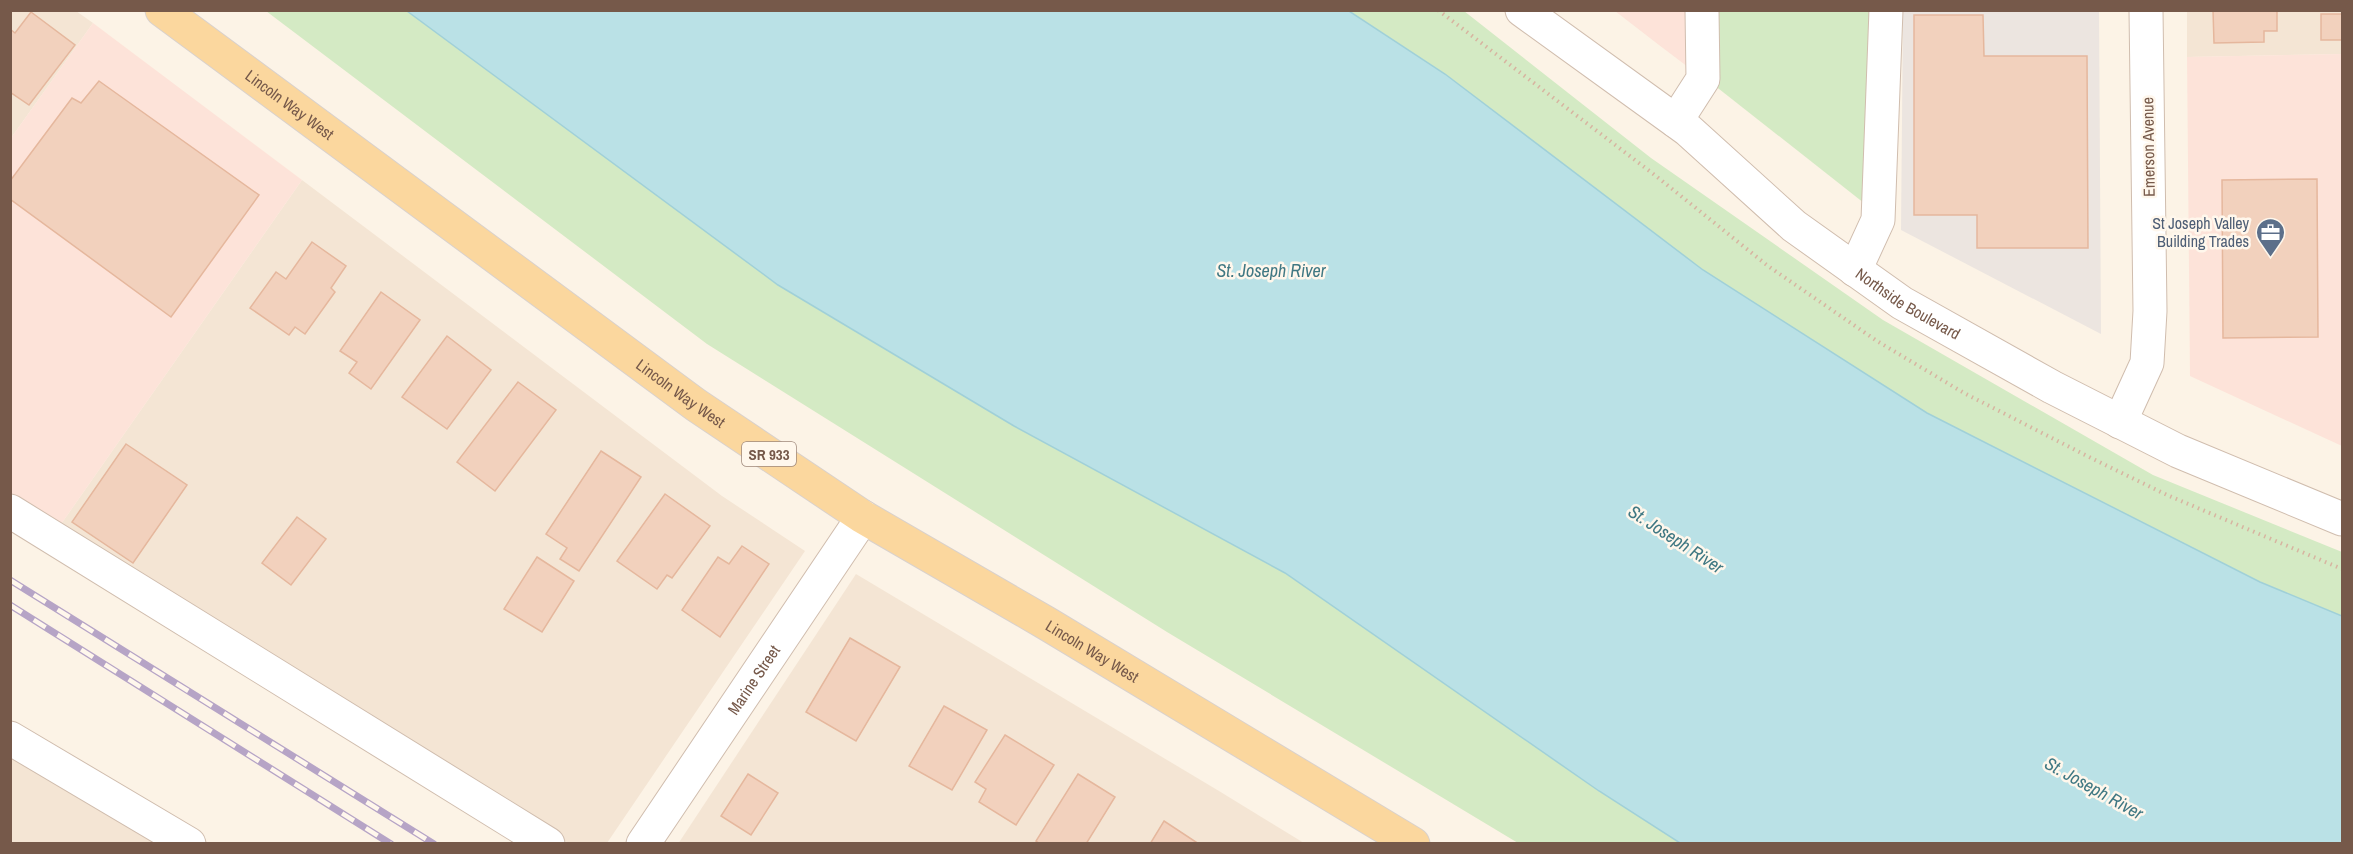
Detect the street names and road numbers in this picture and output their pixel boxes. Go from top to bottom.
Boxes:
street label: Lincoln Way West [241,64,339,145]
street label: Emerson Avenue [2136,97,2160,197]
street label: Northside Boulevard [1851,263,1964,345]
street label: Lincoln Way West [632,353,730,433]
road number: SR 933 [742,442,796,466]
street label: Lincoln Way West [1042,614,1143,688]
street label: Marine Street [722,640,785,719]

